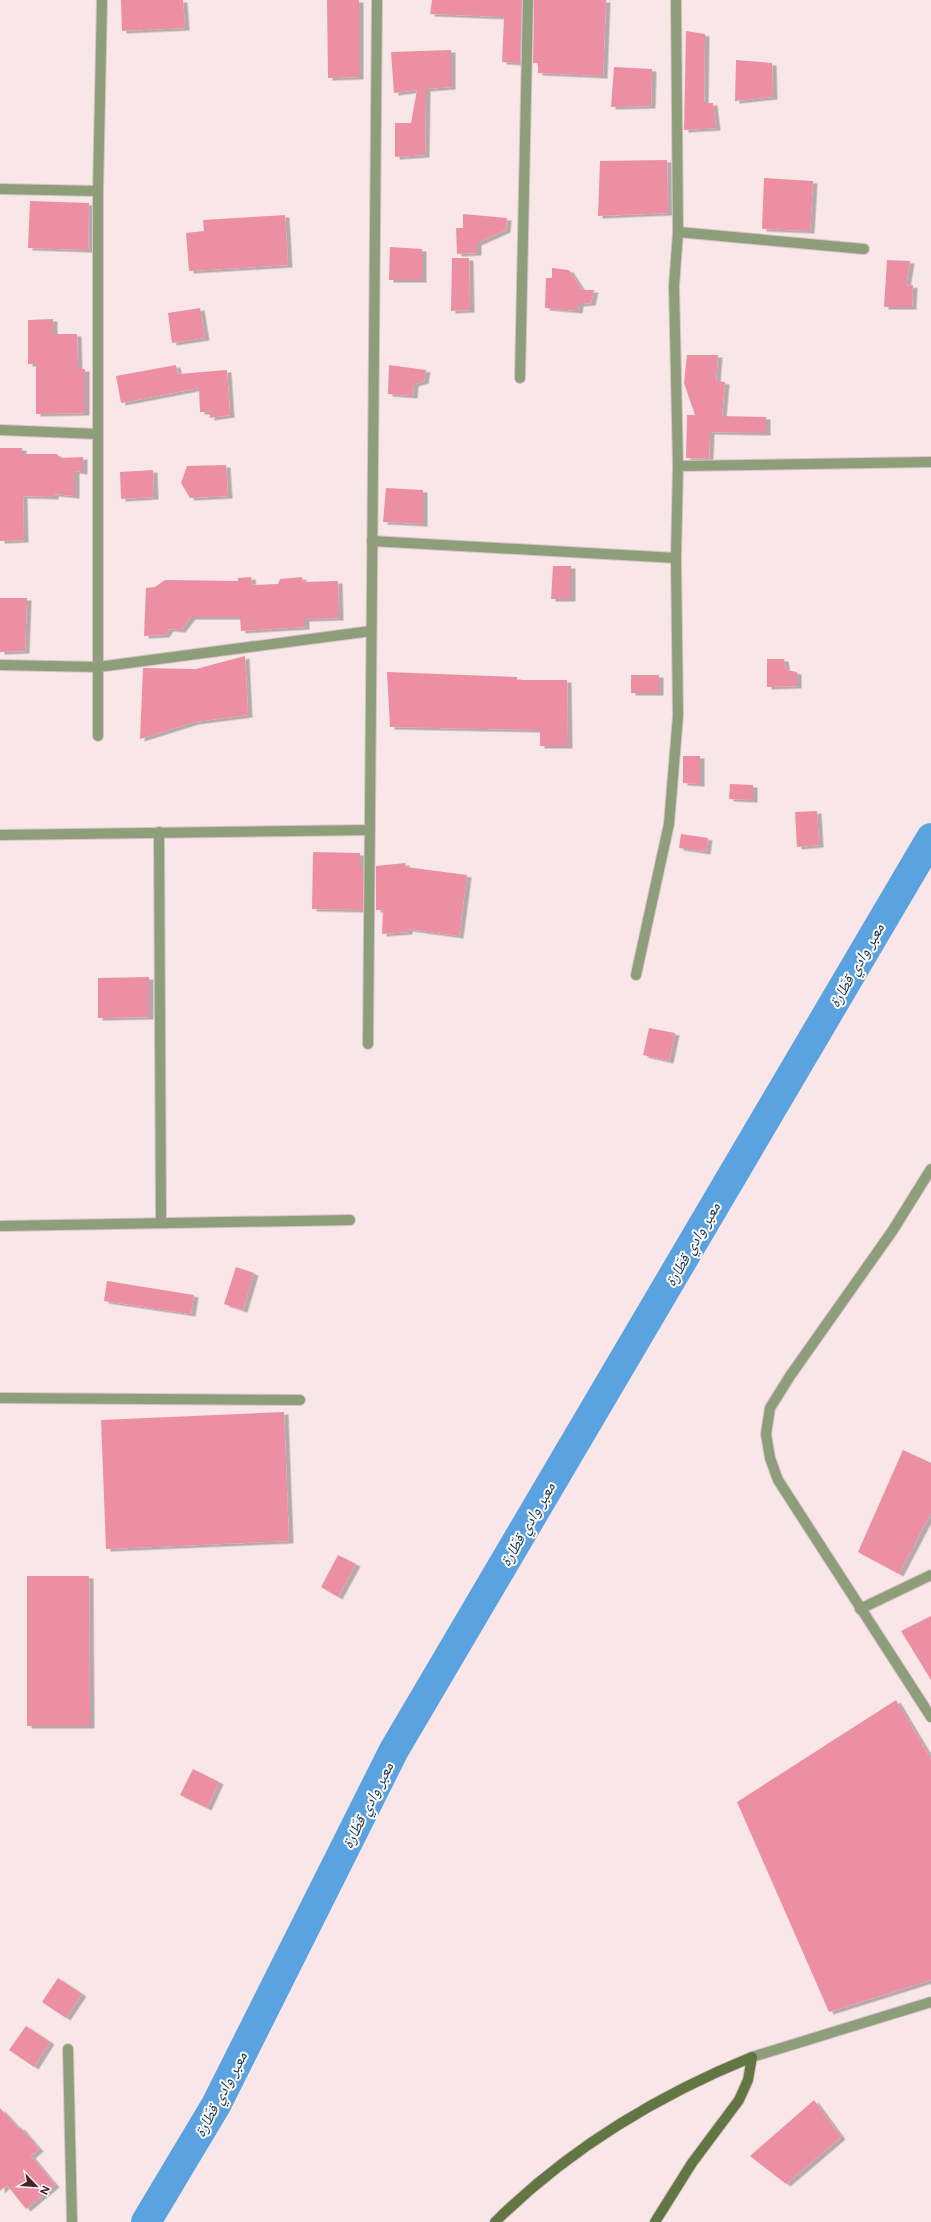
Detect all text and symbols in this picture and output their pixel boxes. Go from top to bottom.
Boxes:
water label: معبر وادي قطّارة [825,919,891,1012]
water label: معبر وادي قطّارة [661,1198,727,1291]
water label: معبر وادي قطّارة [496,1478,562,1571]
water label: معبر وادي قطّارة [338,1758,400,1853]
water label: معبر وادي قطّارة [190,2048,254,2142]
north arrow [16,2166,56,2206]
text: N [37,2183,52,2197]

